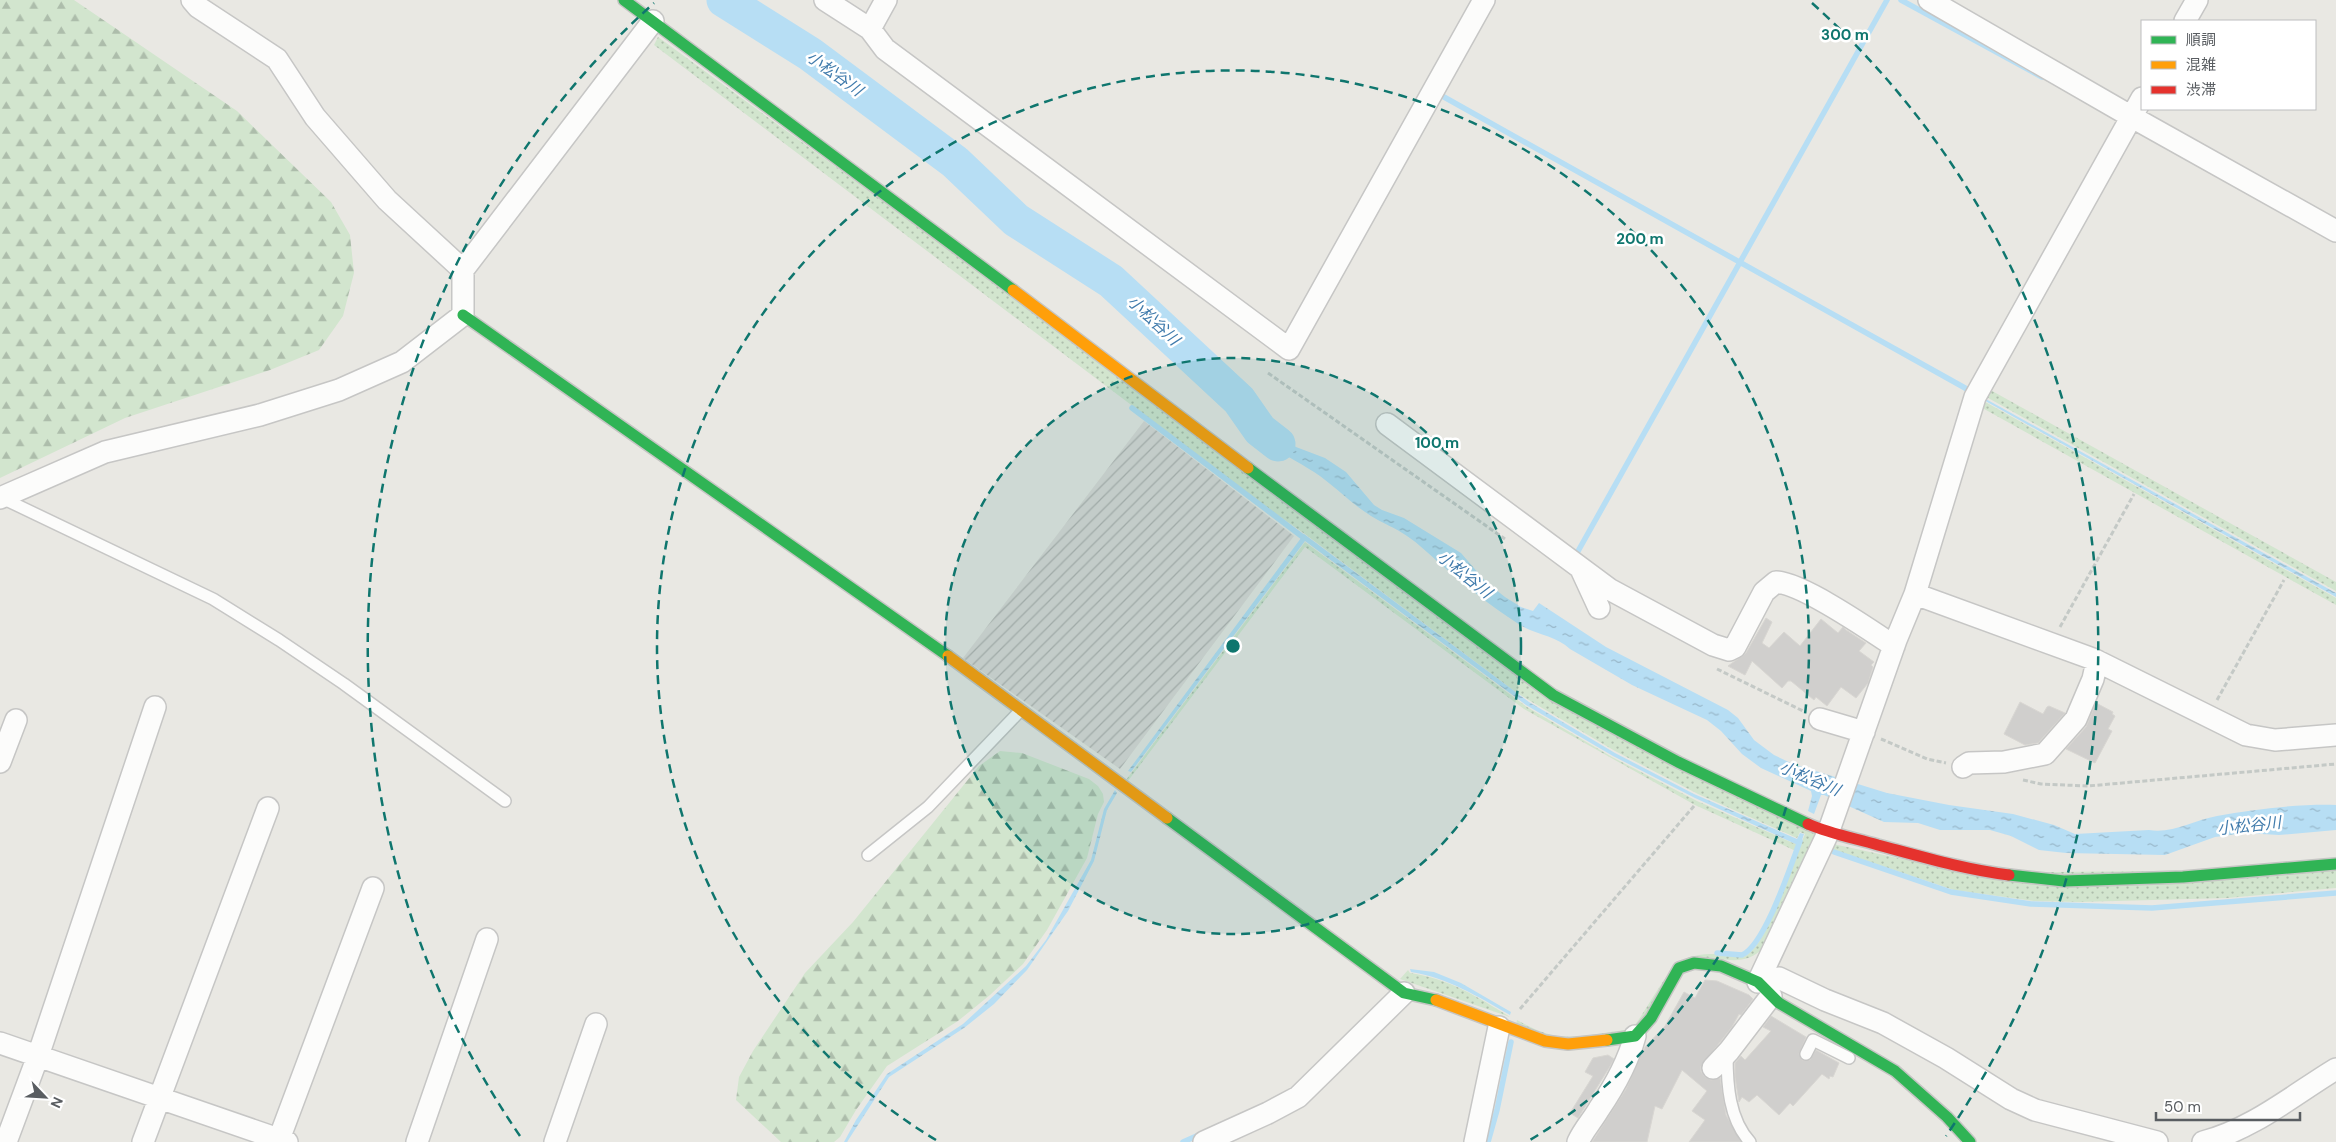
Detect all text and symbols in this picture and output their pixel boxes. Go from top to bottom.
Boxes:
legend [2141,20,2316,110]
text: 300 m [1821,25,1869,45]
text: 順調 [2186,30,2216,50]
water label: 小松谷川 [803,46,868,102]
text: 混雑 [2186,55,2216,75]
text: 渋滞 [2186,80,2216,100]
text: 200 m [1616,229,1664,249]
water label: 小松谷川 [1123,291,1186,351]
text: 100 m [1415,433,1459,453]
water label: 小松谷川 [1433,546,1498,604]
centre of rings [1224,637,1242,655]
water label: 小松谷川 [1776,756,1845,801]
water label: 小松谷川 [2216,812,2284,839]
north arrow [20,1072,70,1122]
scale bar [2156,1090,2300,1122]
text: N [46,1094,67,1111]
text: 50 m [2164,1097,2201,1117]

